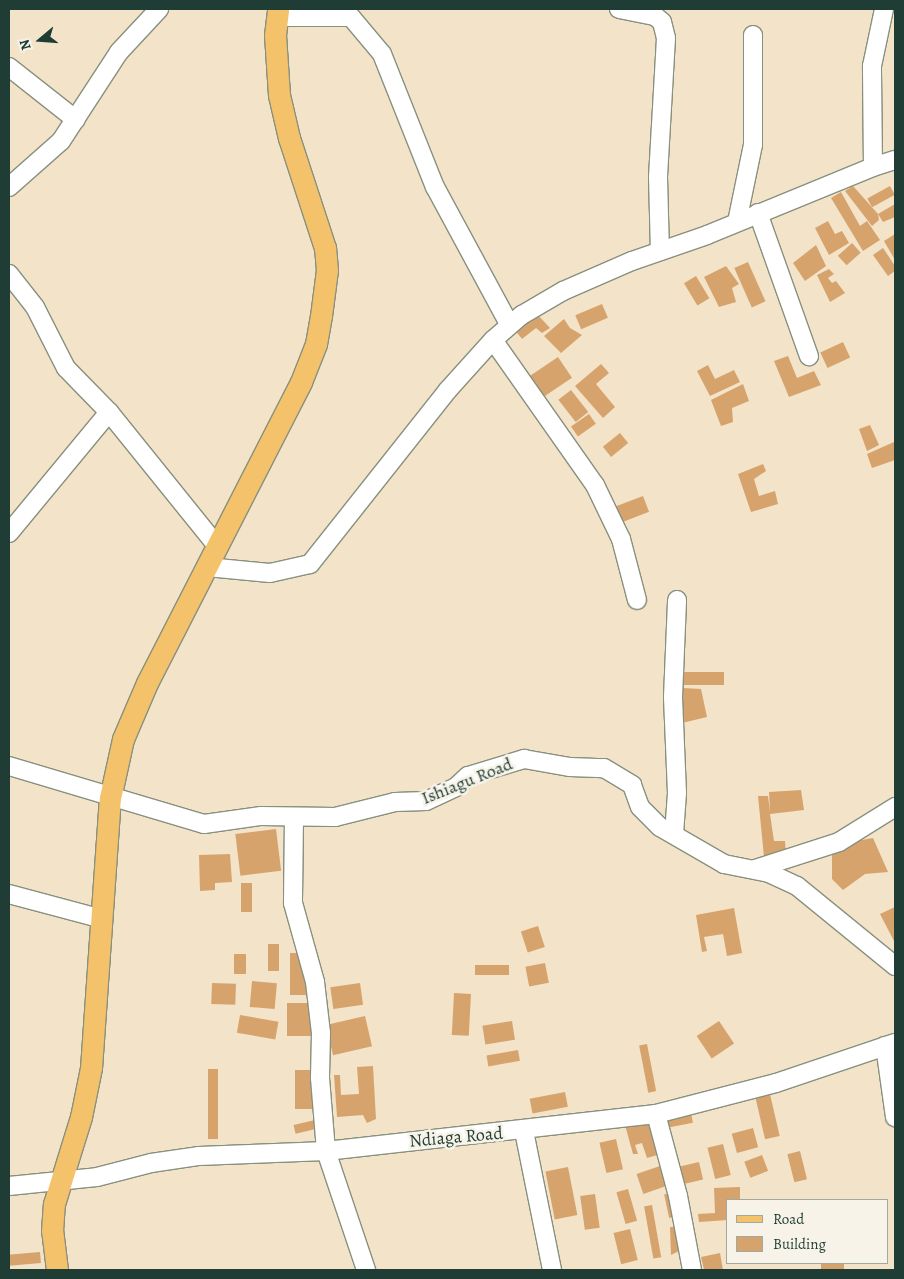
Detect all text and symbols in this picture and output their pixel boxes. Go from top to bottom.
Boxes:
north arrow [15,15,65,65]
text: N [15,37,36,53]
street label: Ishiagu Road [418,753,516,809]
street label: Ndiaga Road [408,1122,504,1152]
legend [726,1199,889,1264]
text: Road [773,1209,804,1229]
text: Building [773,1234,826,1254]

